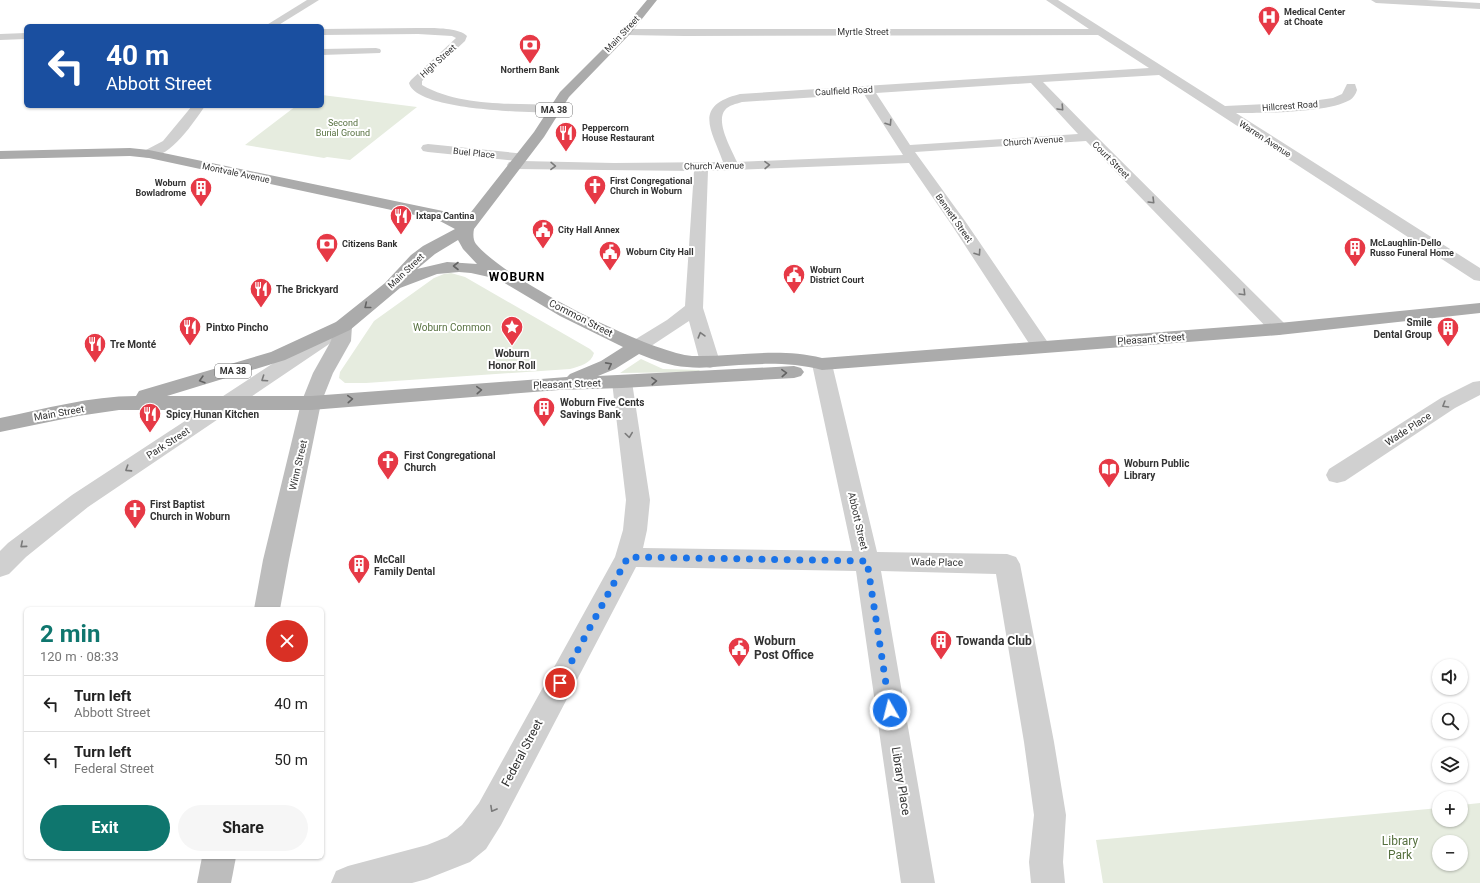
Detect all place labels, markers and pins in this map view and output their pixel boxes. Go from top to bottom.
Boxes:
hospital icon: Medical Center at Choate [1256,4,1282,37]
place label: Medical Center at Choate [1284,7,1346,27]
bank icon: Northern Bank [517,32,543,65]
place label: Northern Bank [501,65,560,75]
restaurant icon: Peppercorn House Restaurant [553,120,579,153]
place label: Peppercorn House Restaurant [582,123,654,143]
church icon: First Congregational Church in Woburn [582,173,608,206]
building icon: Woburn Bowladrome [188,175,214,208]
place label: First Congregational Church in Woburn [610,176,692,196]
place label: Woburn Bowladrome [135,178,186,198]
restaurant icon: Ixtapa Cantina [388,203,414,236]
place label: Ixtapa Cantina [416,211,474,221]
public building icon: City Hall Annex [530,217,556,250]
place label: City Hall Annex [558,225,620,235]
bank icon: Citizens Bank [314,231,340,264]
building icon: McLaughlin-Dello Russo Funeral Home [1342,235,1368,268]
place label: McLaughlin-Dello Russo Funeral Home [1370,238,1454,258]
place label: Citizens Bank [342,239,398,249]
public building icon: Woburn City Hall [597,239,623,272]
place label: Woburn City Hall [626,247,694,257]
public building icon: Woburn District Court [781,262,807,295]
place label: Woburn District Court [810,265,864,285]
restaurant icon: The Brickyard [248,276,274,309]
place label: The Brickyard [276,284,339,295]
restaurant icon: Pintxo Pincho [177,314,203,347]
place icon: Woburn Honor Roll [499,314,525,347]
building icon: Smile Dental Group [1435,315,1461,348]
place label: Smile Dental Group [1373,317,1433,340]
place label: Pintxo Pincho [206,322,269,333]
restaurant icon: Tre Monté [82,331,108,364]
place label: Tre Monté [110,339,157,350]
place label: Woburn Honor Roll [488,348,536,371]
building icon: Woburn Five Cents Savings Bank [531,395,557,428]
place label: Woburn Five Cents Savings Bank [560,397,644,420]
restaurant icon: Spicy Hunan Kitchen [137,401,163,434]
place label: Spicy Hunan Kitchen [166,409,259,420]
church icon: First Congregational Church [375,448,401,481]
place label: First Congregational Church [404,450,496,473]
library icon: Woburn Public Library [1096,456,1122,489]
place label: Woburn Public Library [1124,458,1189,481]
church icon: First Baptist Church in Woburn [122,497,148,530]
place label: First Baptist Church in Woburn [150,499,230,522]
building icon: McCall Family Dental [346,552,372,585]
place label: McCall Family Dental [374,554,435,577]
building icon: Towanda Club [928,628,954,661]
place label: Woburn Post Office [754,634,814,662]
place label: Towanda Club [956,634,1032,648]
public building icon: Woburn Post Office [726,635,752,668]
pin [543,666,577,700]

